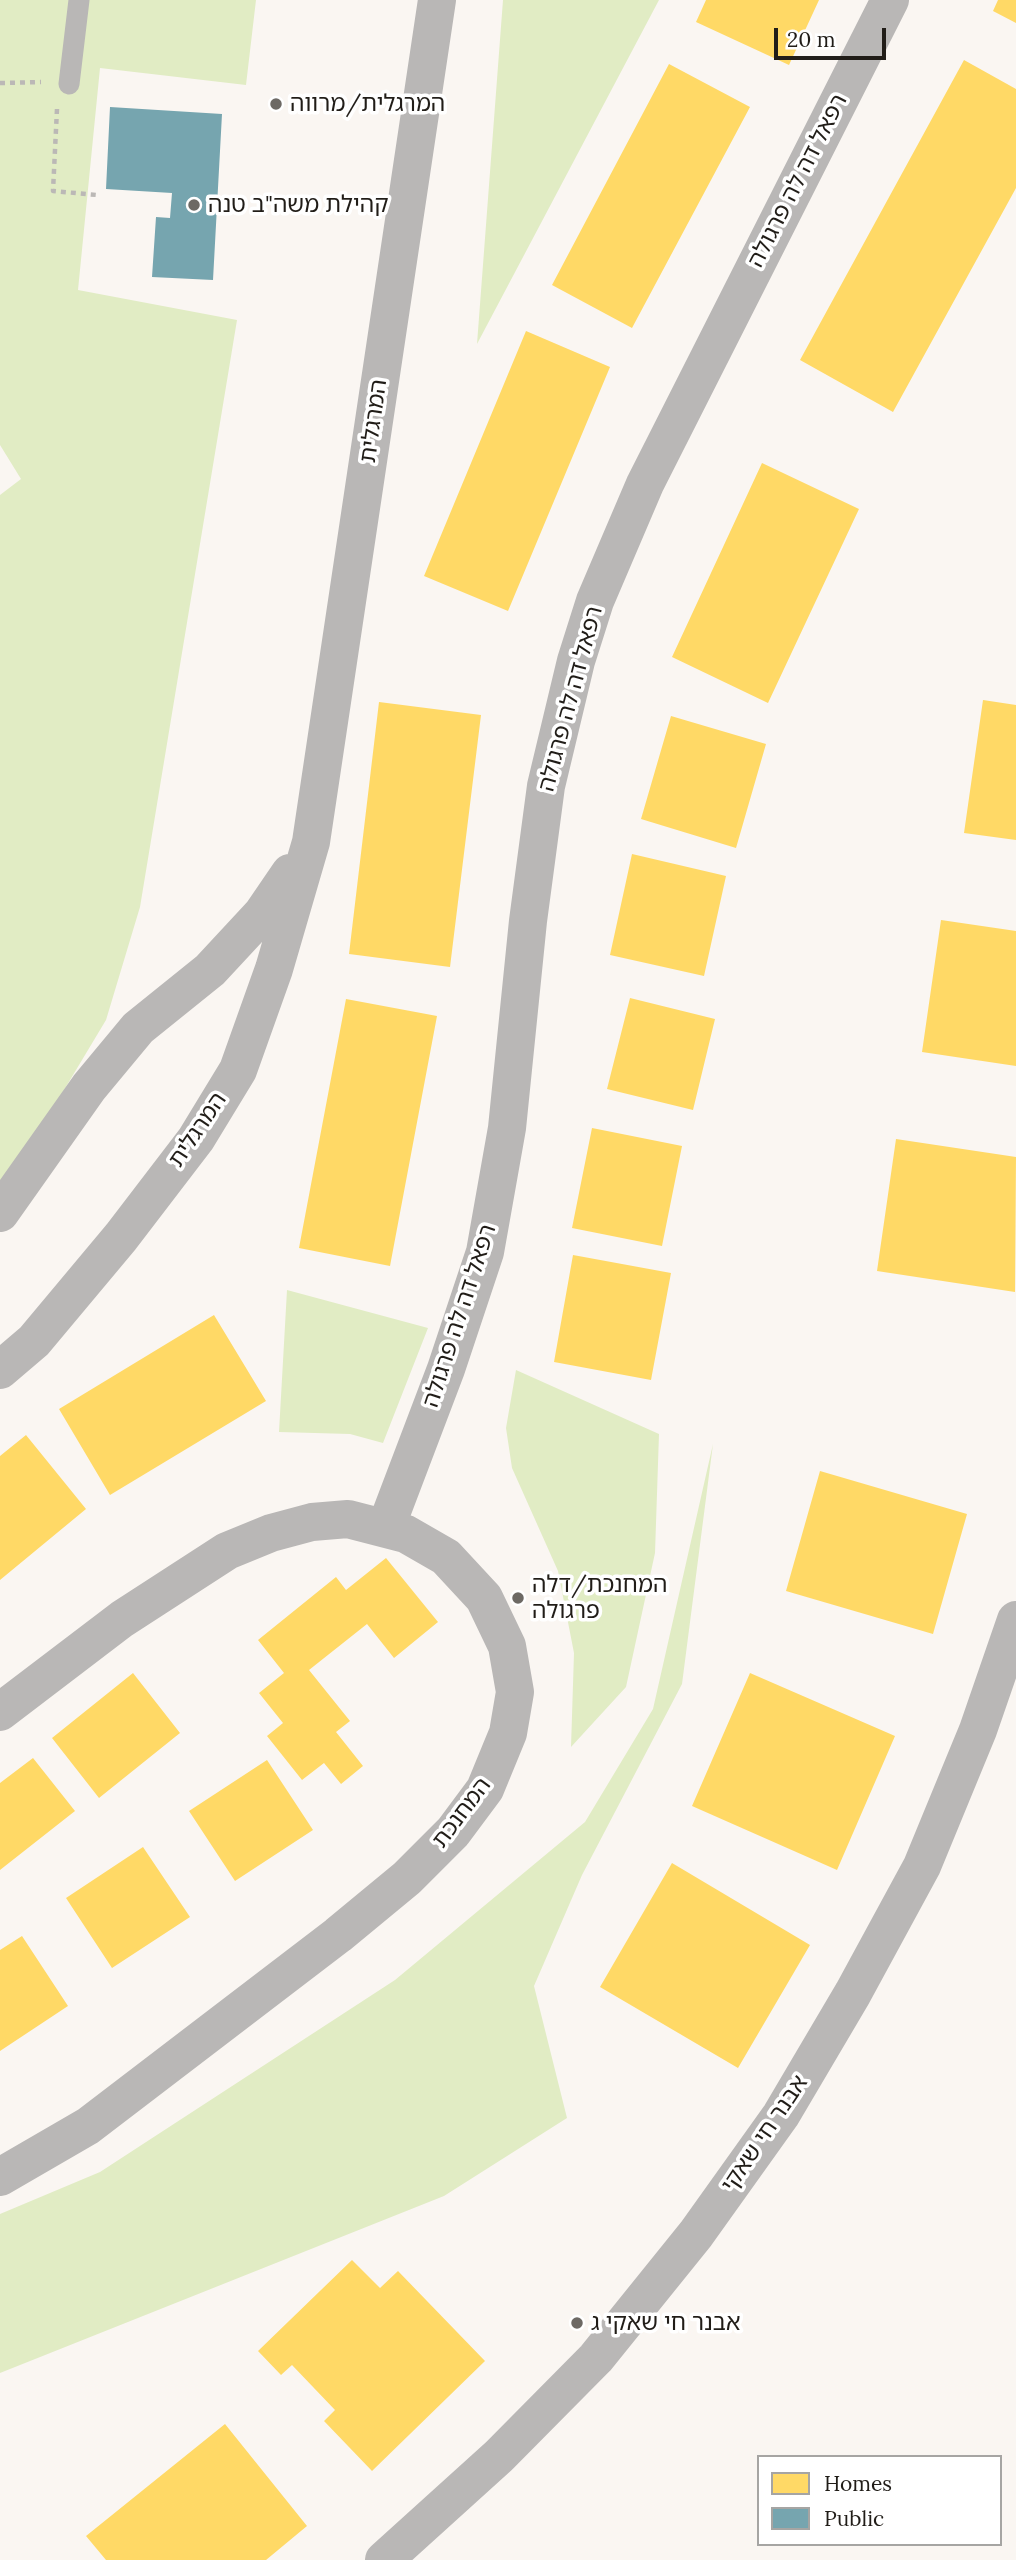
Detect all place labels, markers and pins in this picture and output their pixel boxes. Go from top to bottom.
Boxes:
place label: המרגלית/מרווה [290,90,445,118]
marker: המרגלית/מרווה [268,96,284,112]
place label: קהילת משה"ב טנה [208,191,389,219]
marker: קהילת משה"ב טנה [186,197,202,213]
place label: המחנכת/דלה פרגולה [532,1571,667,1625]
marker: המחנכת/דלה פרגולה [510,1590,526,1606]
place label: אבנר חי שאקי ג [591,2309,740,2337]
marker: אבנר חי שאקי ג [569,2315,585,2331]

